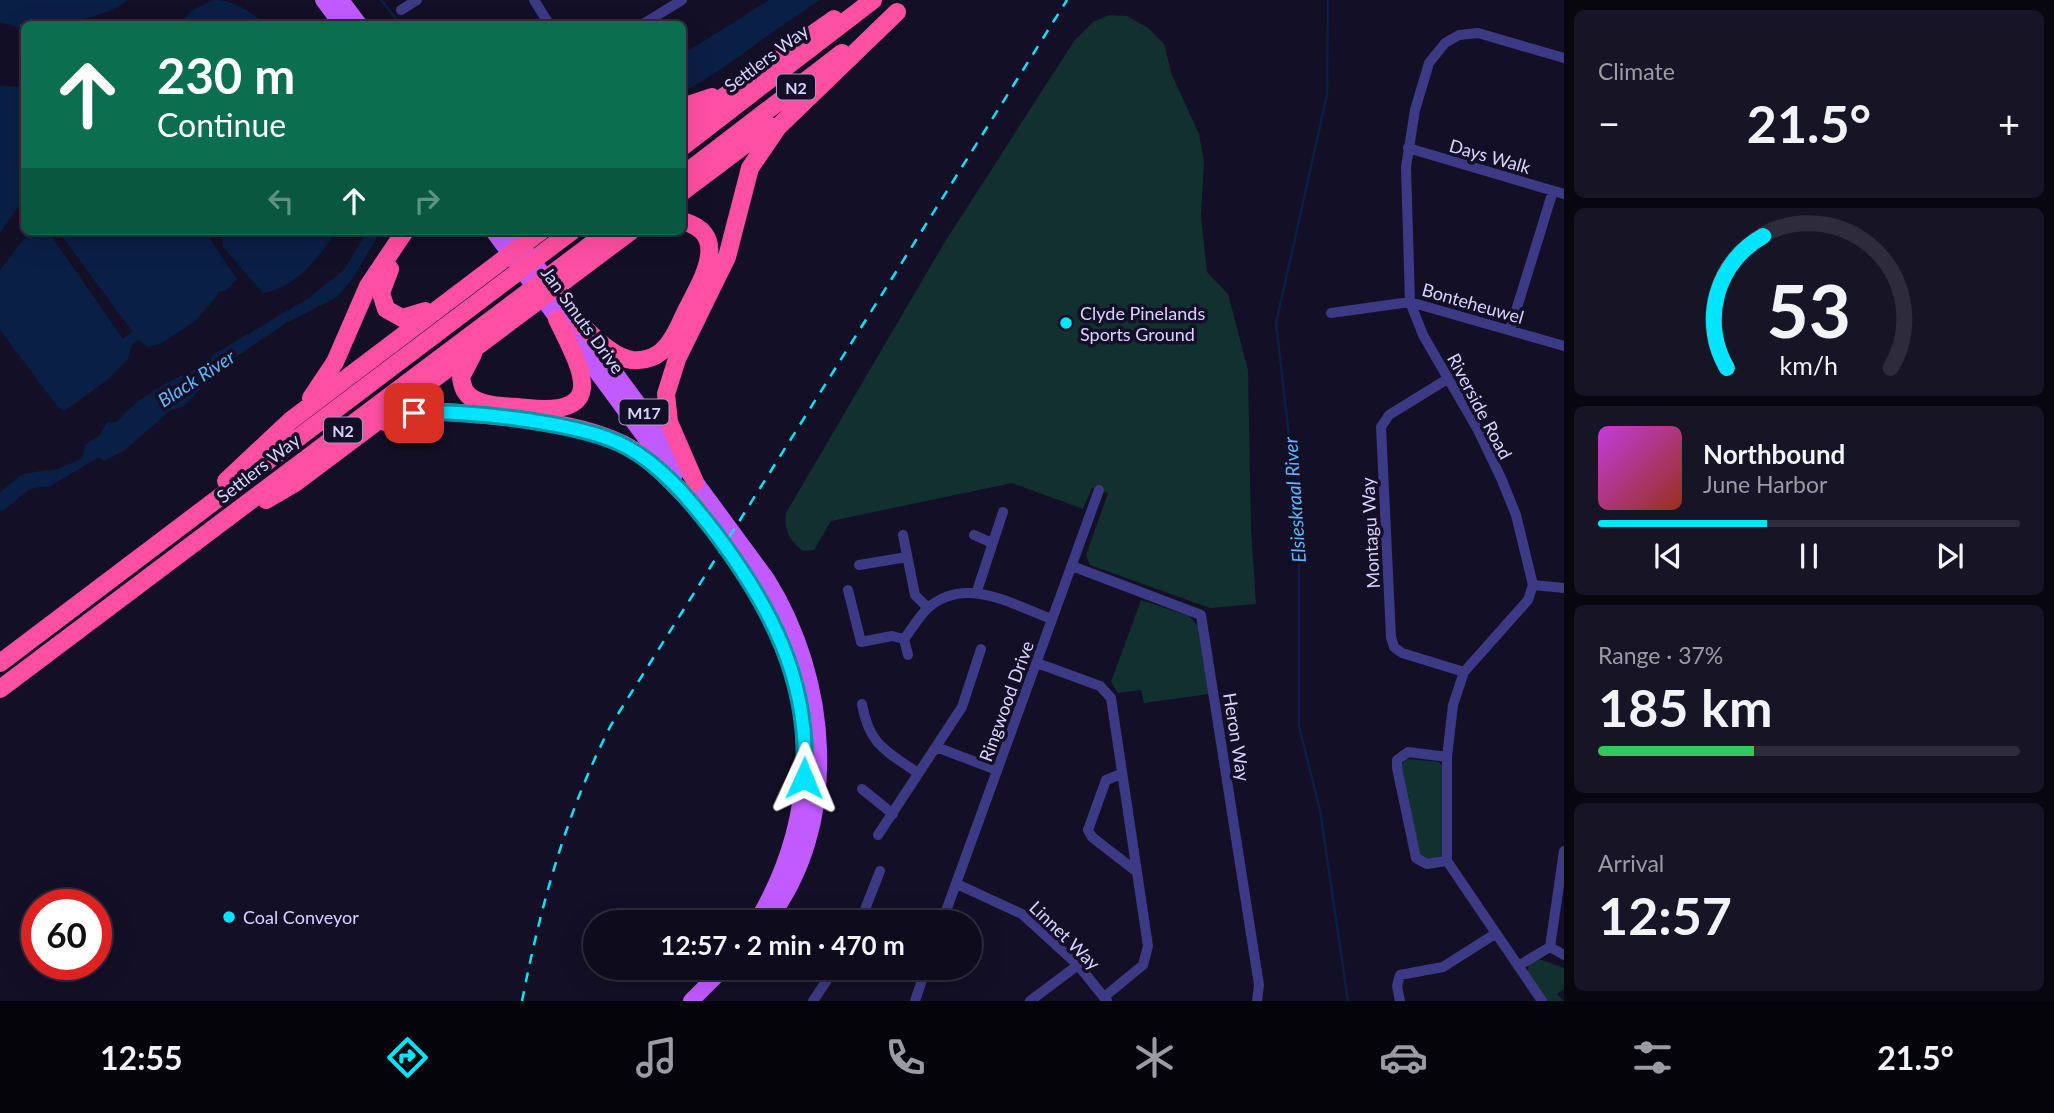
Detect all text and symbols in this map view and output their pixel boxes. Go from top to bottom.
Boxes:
street label: Settlers Way [720,19,813,97]
text: 230 m [157,46,295,104]
icon: ahead [42,49,133,140]
text: Climate [1598,57,1675,85]
road number: N2 [777,74,815,100]
text: 21.5° [1747,92,1871,154]
text: − [1598,100,1620,146]
text: + [1998,100,2020,146]
text: Continue [157,105,286,144]
street label: Days Walk [1447,134,1534,178]
icon: left [262,182,300,220]
icon: ahead [335,182,373,220]
icon: right [408,182,446,220]
street label: Jan Smuts Drive [537,262,629,378]
text: 53 [1767,267,1851,355]
street label: Bonteheuwel [1420,278,1526,328]
place label: Clyde Pinelands Sports Ground [1080,302,1205,345]
marker: Clyde Pinelands Sports Ground [1058,315,1074,331]
water label: Black River [153,344,239,411]
street label: Riverside Road [1443,349,1517,463]
text: km/h [1780,350,1838,380]
pin [384,383,444,443]
icon: arrive [395,394,433,432]
road number: M17 [620,400,668,424]
road number: N2 [324,418,362,442]
street label: Settlers Way [212,428,305,507]
water label: Elsieskraal River [1278,436,1310,564]
text: Northbound [1703,438,1845,470]
text: June Harbor [1703,470,1827,498]
street label: Montagu Way [1356,476,1384,589]
icon: previous [1649,537,1687,575]
icon: pause [1790,537,1828,575]
icon: next [1931,537,1969,575]
street label: Ringwood Drive [974,638,1038,764]
text: Range · 37% [1598,641,1723,669]
text: 185 km [1598,676,1772,738]
street label: Heron Way [1219,691,1255,784]
position arrow [767,741,841,815]
text: Arrival [1598,849,1664,877]
text: 12:57 [1598,884,1732,946]
speed limit sign: 60 [21,889,112,980]
street label: Linnet Way [1025,896,1105,975]
place label: Coal Conveyor [243,906,359,928]
marker: Coal Conveyor [221,909,237,925]
text: 12:57 · 2 min · 470 m [660,929,905,961]
icon: directions [383,1033,432,1082]
icon: music [632,1033,681,1082]
icon: phone [881,1033,930,1082]
icon: climate [1130,1033,1179,1082]
icon: car [1379,1033,1428,1082]
icon: filters [1628,1033,1677,1082]
text: 12:55 [100,1038,183,1077]
text: 21.5° [1877,1038,1954,1077]

